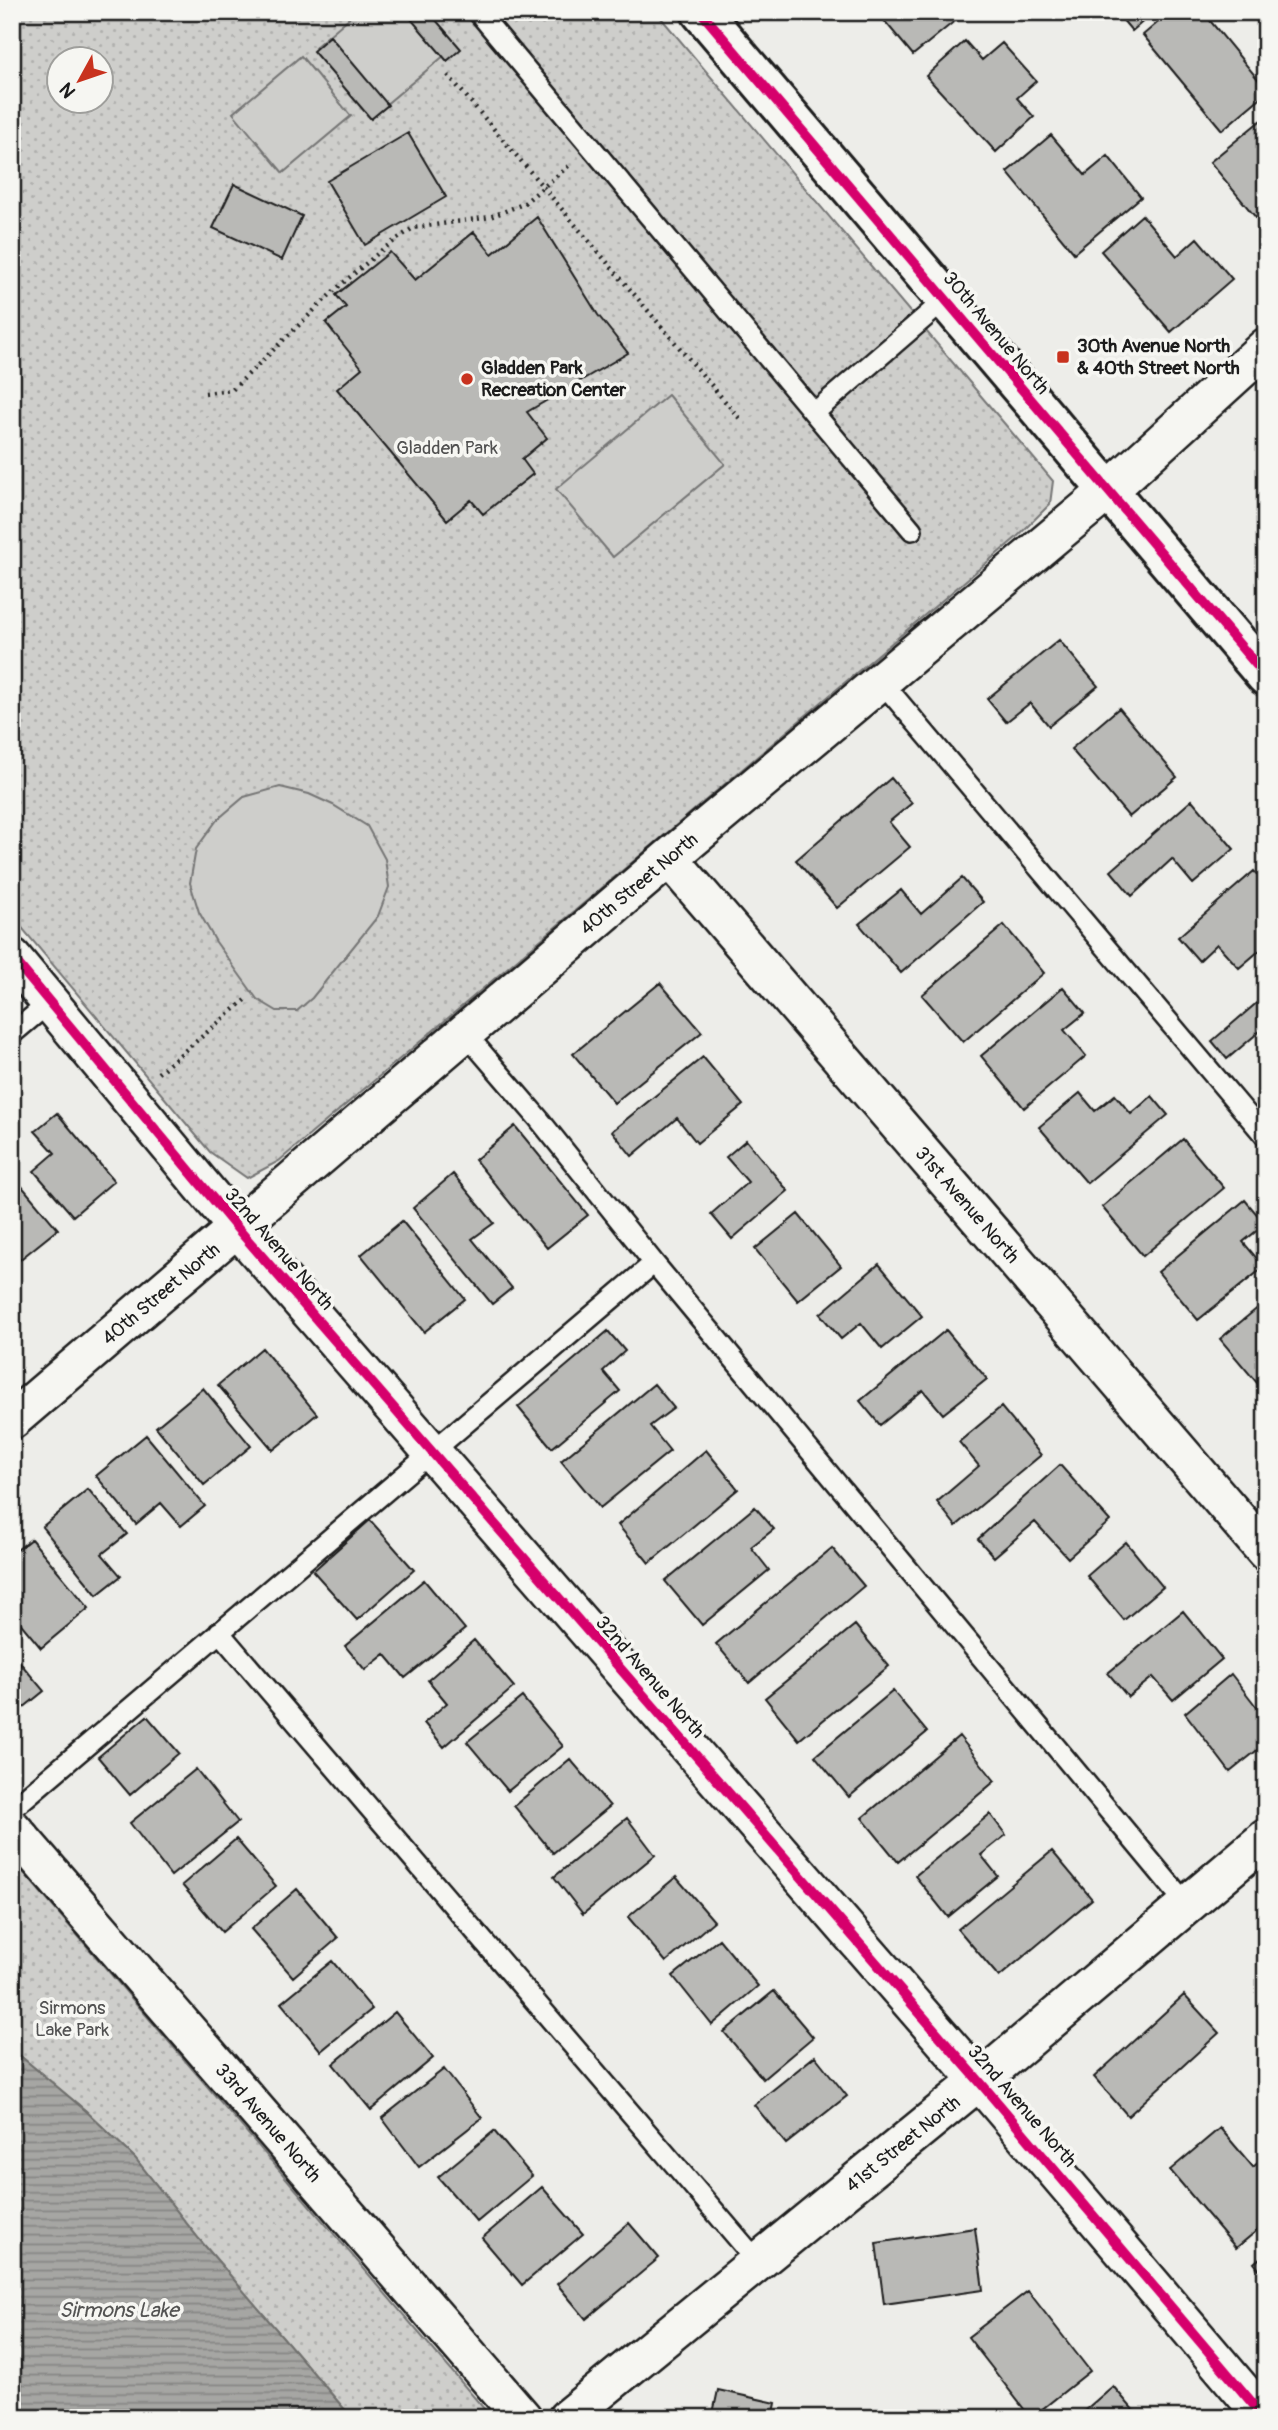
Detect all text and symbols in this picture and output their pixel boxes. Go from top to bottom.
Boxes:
north arrow [46,46,116,116]
text: N [54,78,81,103]
street label: 30th Avenue North [938,267,1054,399]
place label: 30th Avenue North & 40th Street North [1077,334,1240,380]
marker: 30th Avenue North & 40th Street North [1055,349,1071,365]
place label: Gladden Park Recreation Center [481,356,626,402]
marker: Gladden Park Recreation Center [459,371,475,387]
park label: Gladden Park [396,436,498,460]
street label: 40th Street North [575,828,703,940]
street label: 31st Avenue North [910,1142,1024,1268]
street label: 32nd Avenue North [219,1183,339,1315]
street label: 40th Street North [97,1238,225,1350]
street label: 32nd Avenue North [590,1611,710,1743]
park label: Sirmons Lake Park [35,1996,109,2042]
street label: 32nd Avenue North [962,2040,1082,2172]
street label: 33rd Avenue North [210,2059,326,2188]
street label: 41st Street North [841,2090,965,2198]
water label: Sirmons Lake [59,2297,181,2324]

